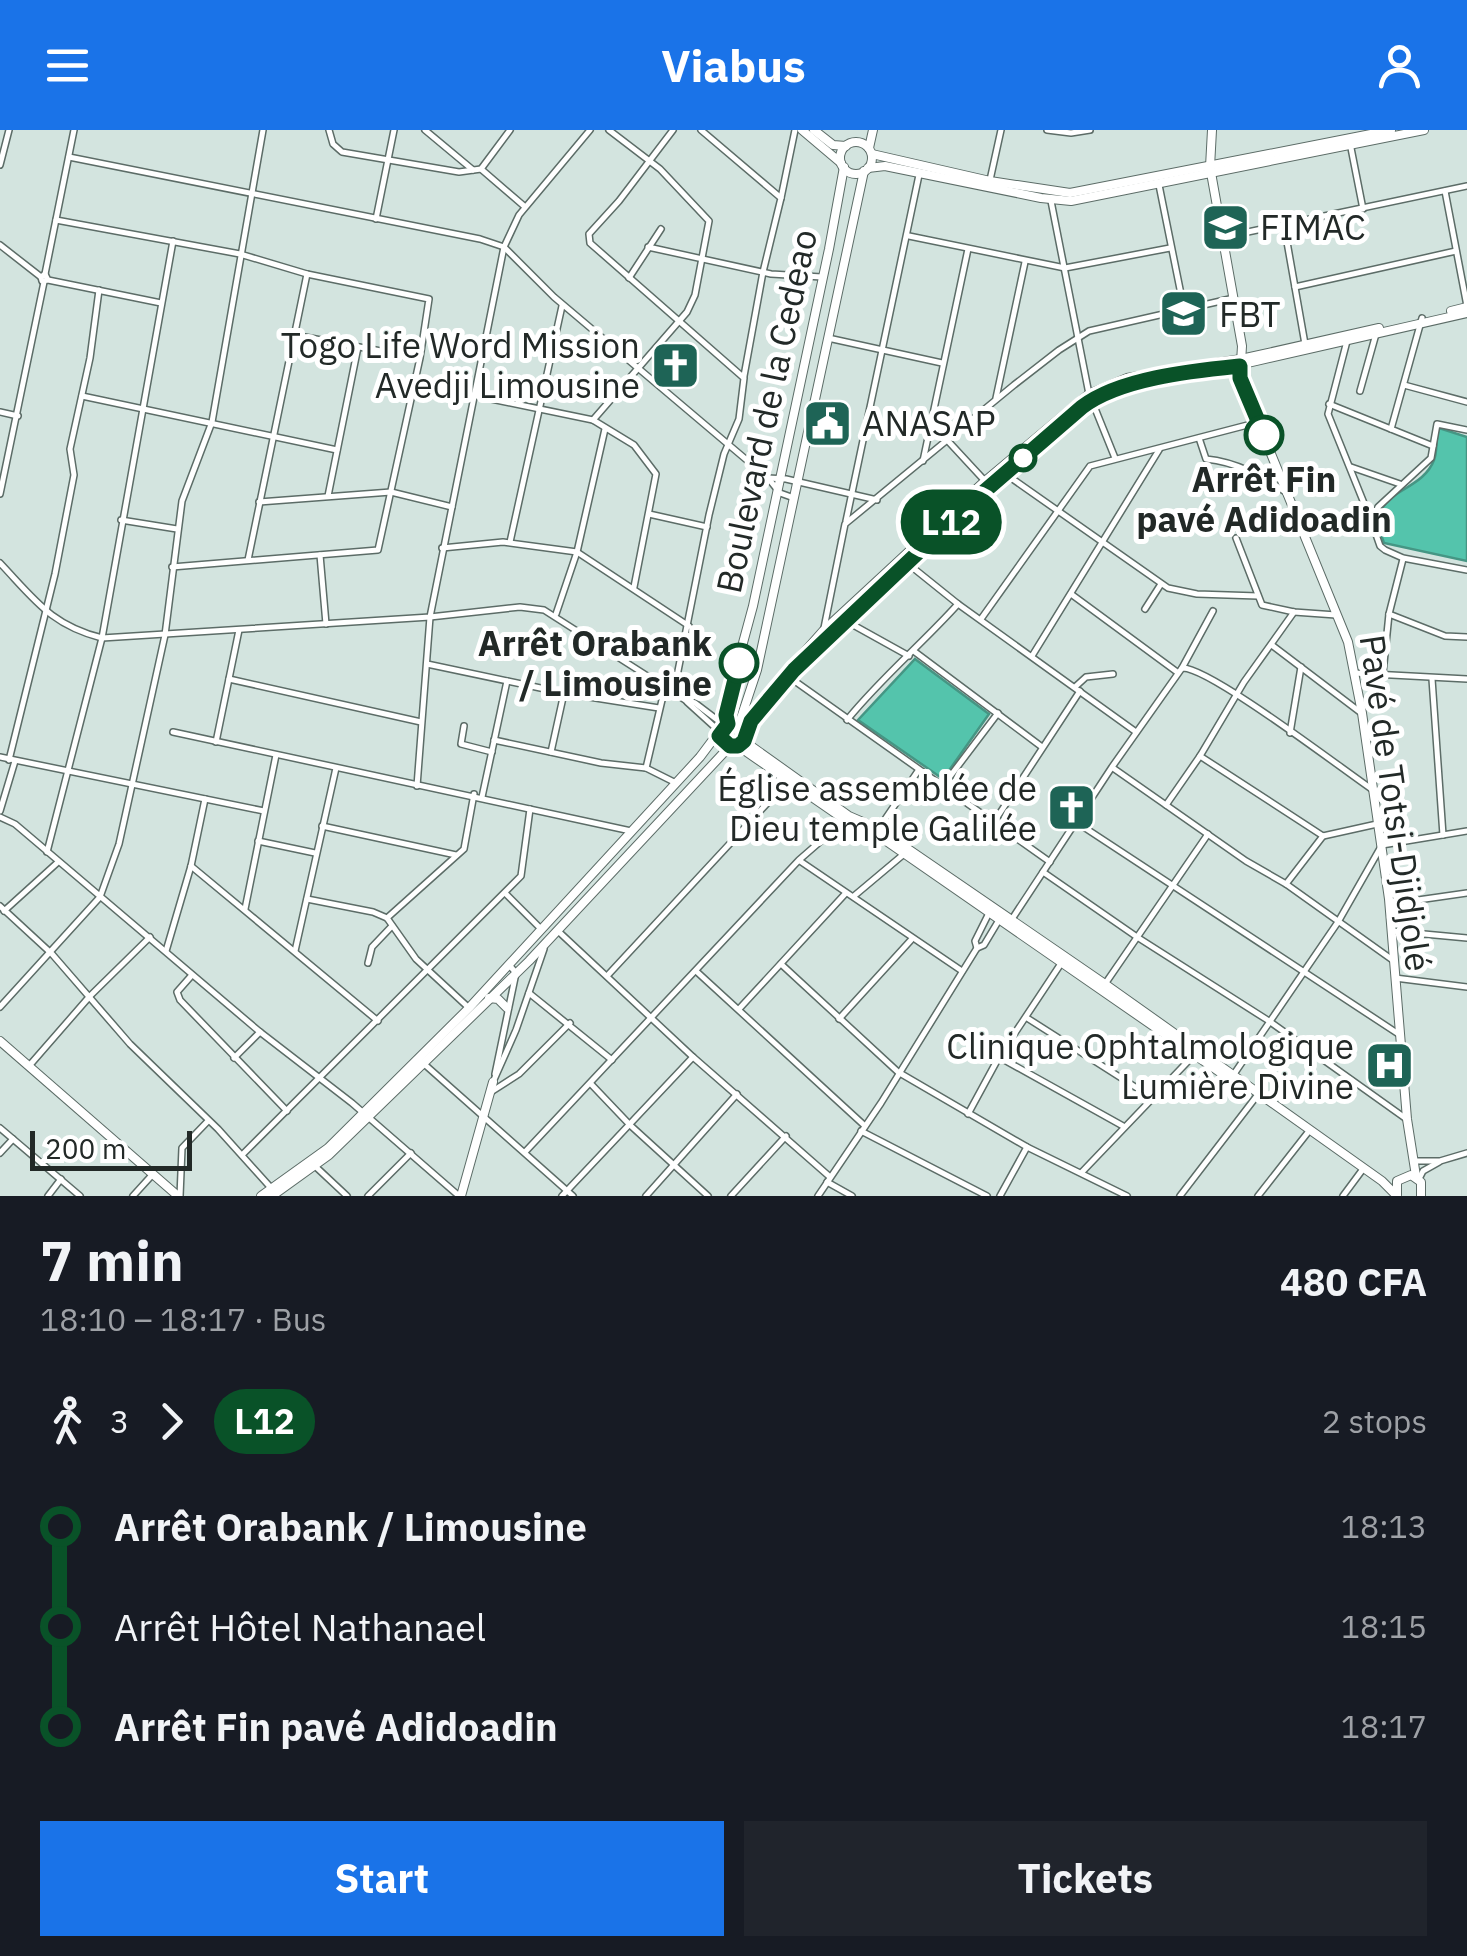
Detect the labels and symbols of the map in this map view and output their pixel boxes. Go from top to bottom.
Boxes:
school or university icon: FIMAC [1199,201,1251,253]
place label: FIMAC [1260,204,1366,250]
street label: Boulevard de la Cedeao [705,225,827,597]
school or university icon: FBT [1158,288,1210,340]
place label: FBT [1219,291,1281,337]
place label: Togo Life Word Mission Avedji Limousine [281,322,640,408]
church icon: Togo Life Word Mission Avedji Limousine [649,339,701,391]
public building icon: ANASAP [801,397,853,449]
place label: ANASAP [862,400,996,446]
marker: Arrêt Fin pavé Adidoadin [1245,416,1283,454]
unlabelled marker [1010,445,1036,471]
place label: Arrêt Fin pavé Adidoadin [1136,456,1392,542]
line badge: L12 [894,490,1008,554]
place label: Arrêt Orabank / Limousine [478,620,713,706]
street label: Pavé de Totsi-Djidjolé [1350,632,1442,974]
marker: Arrêt Orabank / Limousine [720,644,758,682]
place label: Église assemblée de Dieu temple Galilée [717,765,1037,851]
church icon: Église assemblée de Dieu temple Galilée [1046,782,1098,834]
place label: Clinique Ophtalmologique Lumière Divine [946,1023,1354,1109]
hospital icon: Clinique Ophtalmologique Lumière Divine [1363,1040,1415,1092]
scale bar [30,1126,192,1170]

